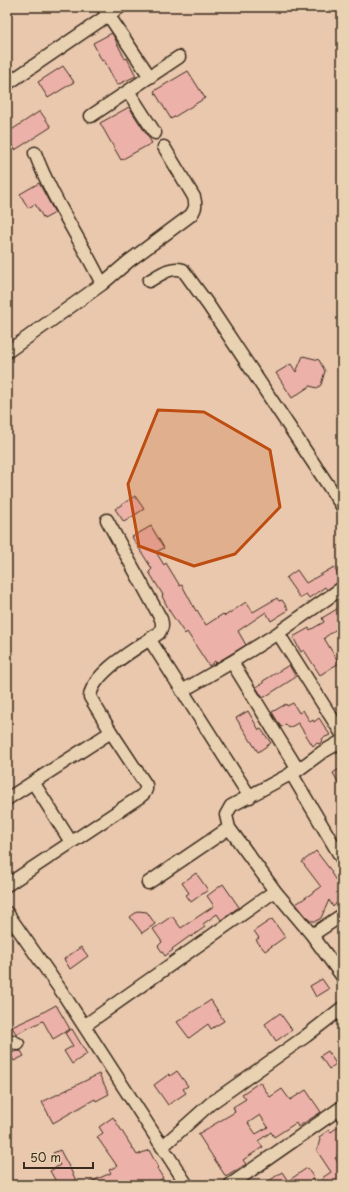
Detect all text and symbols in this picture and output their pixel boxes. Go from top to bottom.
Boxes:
scale bar [24,1144,93,1170]
text: 50 m [30,1148,61,1166]

